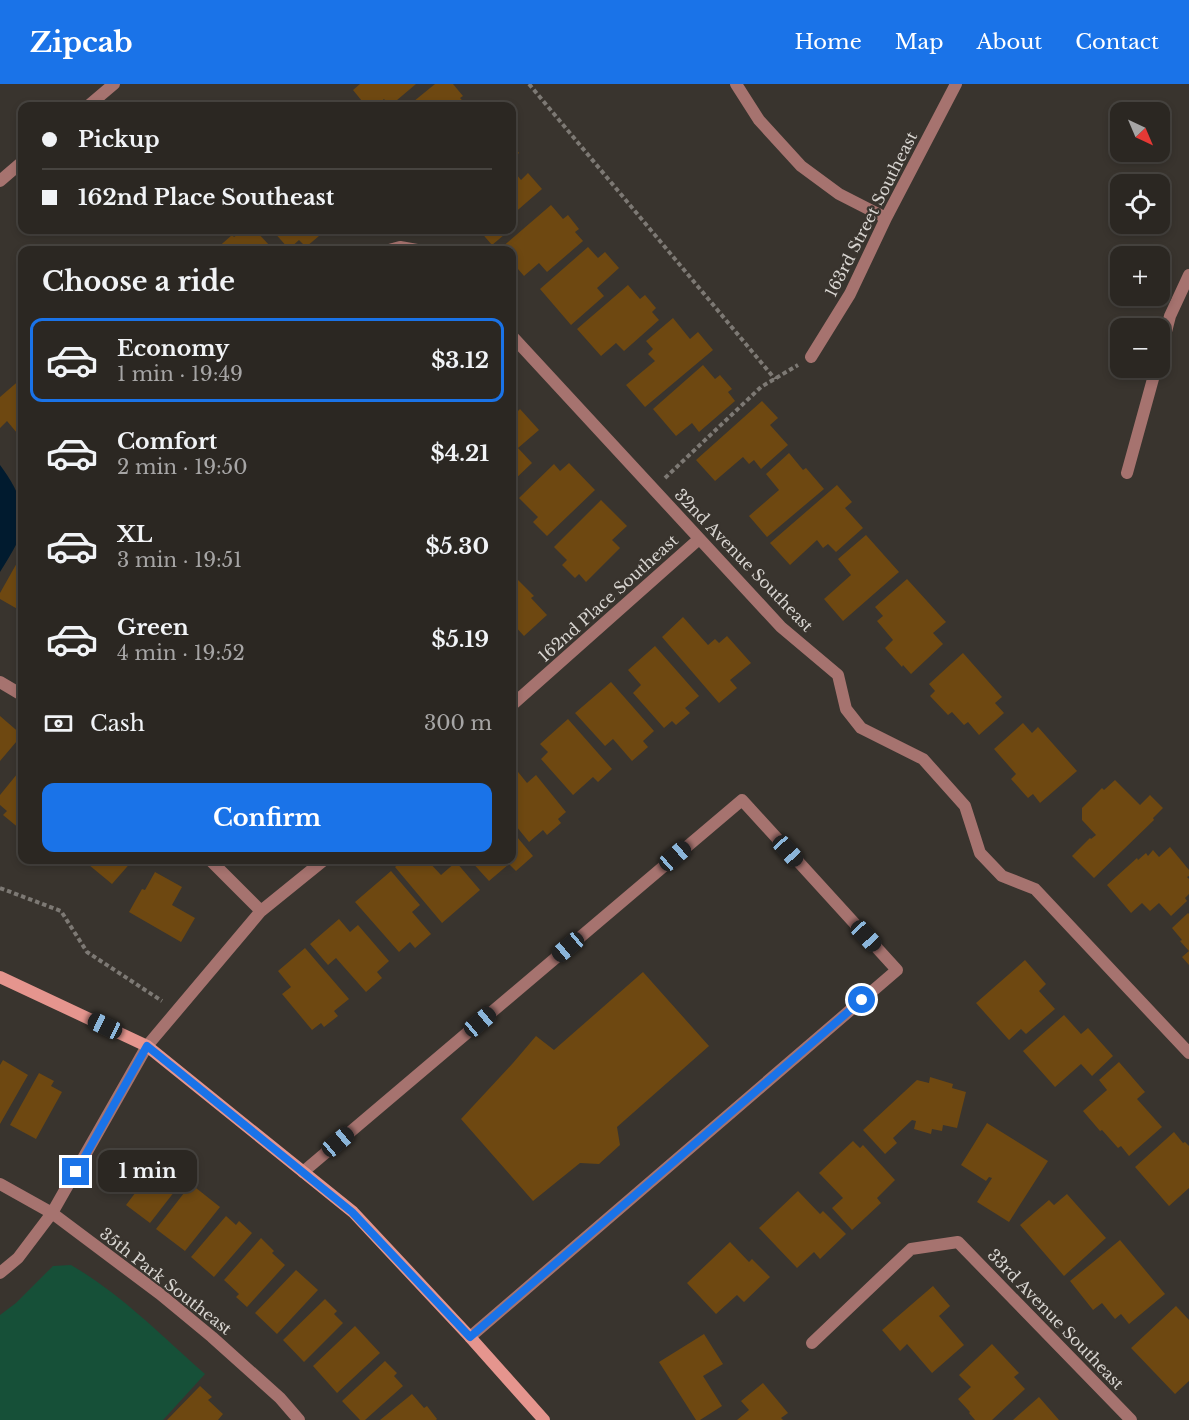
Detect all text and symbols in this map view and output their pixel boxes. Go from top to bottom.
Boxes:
text: Zipcab [30,25,133,60]
text: Home [795,29,862,55]
text: Map [895,29,943,55]
text: About [976,29,1042,55]
text: Contact [1075,29,1159,55]
north arrow [1110,102,1170,162]
map controls [1110,102,1170,378]
text: Pickup [78,126,160,153]
street label: 163rd Street Southeast [821,128,921,300]
button: locate [1110,174,1170,234]
text: 162nd Place Southeast [78,184,334,211]
button: + [1110,246,1170,306]
text: Choose a ride [42,265,235,298]
button: − [1110,318,1170,378]
icon: car [45,333,99,387]
text: Economy [117,335,229,362]
text: $3.12 [431,347,489,374]
text: 1 min · 19:49 [117,362,243,386]
icon: car [45,426,99,480]
text: Comfort [117,428,217,455]
text: $4.21 [431,440,489,467]
text: 2 min · 19:50 [117,455,247,479]
street label: 32nd Avenue Southeast [670,484,818,636]
icon: car [45,519,99,573]
text: XL [117,521,152,548]
street label: 162nd Place Southeast [534,530,682,666]
text: $5.30 [425,533,489,560]
text: 3 min · 19:51 [117,548,242,572]
icon: car [45,612,99,666]
text: Green [117,614,189,641]
text: $5.19 [432,626,489,653]
text: 4 min · 19:52 [117,641,245,665]
icon: cash [42,707,75,740]
text: Cash [90,710,145,737]
text: 300 m [424,711,492,735]
button: Confirm [42,783,492,852]
car [769,832,807,870]
car [656,837,694,875]
car [847,917,885,955]
car [548,929,588,965]
route start [848,986,875,1013]
car [460,1004,500,1040]
car [85,1010,125,1042]
car [318,1124,358,1160]
callout: 1 min [97,1151,196,1193]
route end [62,1158,89,1185]
text: 1 min [119,1159,176,1183]
street label: 35th Park Southeast [96,1223,236,1339]
street label: 33rd Avenue Southeast [984,1245,1128,1393]

